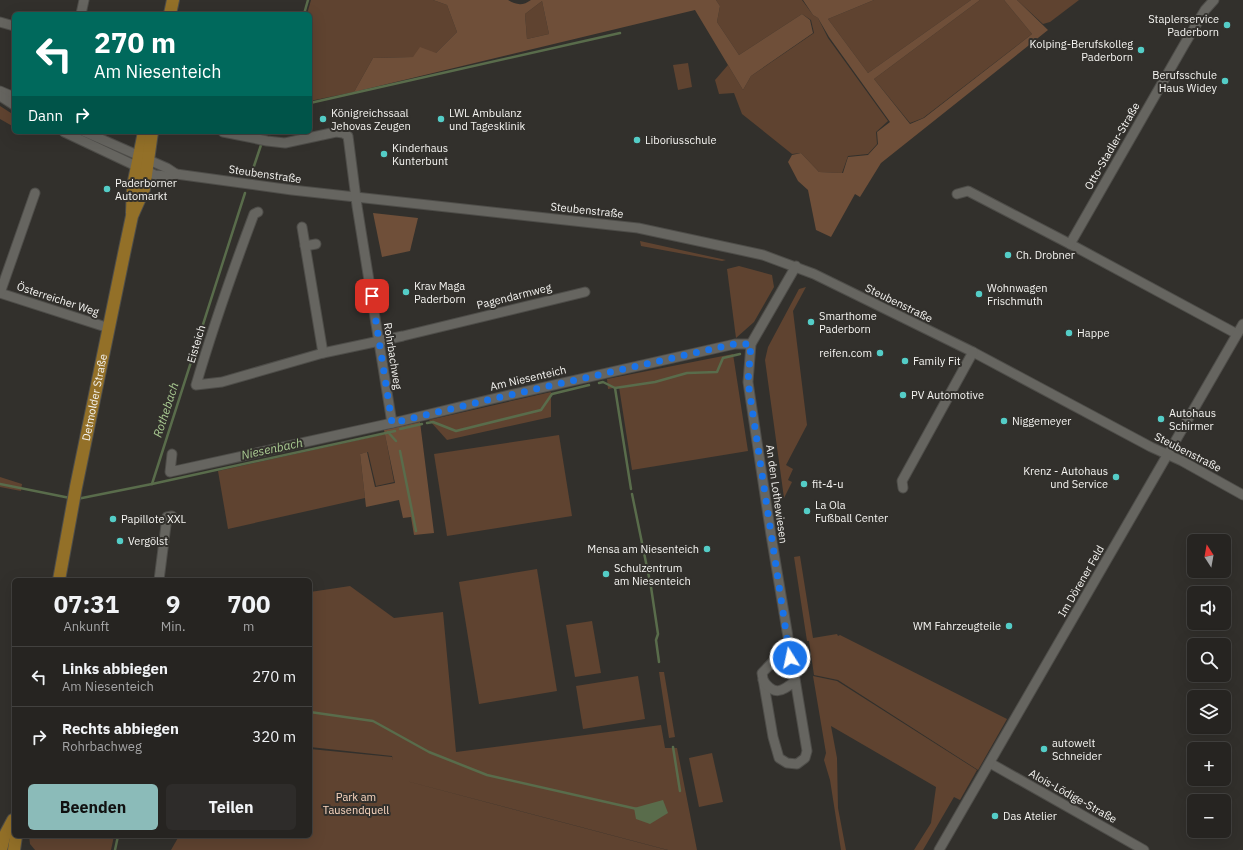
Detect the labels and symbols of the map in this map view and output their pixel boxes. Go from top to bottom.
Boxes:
place label: Staplerservice Paderborn [1148,12,1219,39]
marker: Staplerservice Paderborn [1222,20,1232,30]
place label: Kolping-Berufskolleg Paderborn [1030,37,1133,64]
marker: Kolping-Berufskolleg Paderborn [1136,45,1146,55]
place label: Berufsschule Haus Widey [1152,68,1218,95]
marker: Berufsschule Haus Widey [1220,76,1230,86]
street label: Otto-Stadler-Straße [1081,100,1143,192]
place label: Königreichssaal Jehovas Zeugen [331,106,411,133]
place label: LWL Ambulanz und Tagesklinik [449,106,526,133]
marker: Königreichssaal Jehovas Zeugen [318,114,328,124]
marker: LWL Ambulanz und Tagesklinik [436,114,446,124]
place label: Liboriusschule [645,133,717,147]
marker: Liboriusschule [632,135,642,145]
place label: Kinderhaus Kunterbunt [392,141,448,168]
marker: Kinderhaus Kunterbunt [379,149,389,159]
street label: Steubenstraße [228,162,302,186]
place label: Paderborner Automarkt [115,176,177,203]
marker: Paderborner Automarkt [102,184,112,194]
street label: Steubenstraße [550,199,624,221]
place label: Ch. Drobner [1016,248,1075,262]
marker: Ch. Drobner [1003,250,1013,260]
street label: Österreicher Weg [15,279,101,319]
pin [355,279,389,313]
place label: Krav Maga Paderborn [414,279,466,306]
street label: Pagendarmweg [475,280,553,312]
street label: Steubenstraße [863,281,935,325]
place label: Wohnwagen Frischmuth [987,281,1048,308]
marker: Krav Maga Paderborn [401,287,411,297]
marker: Wohnwagen Frischmuth [974,289,984,299]
place label: Smarthome Paderborn [819,309,877,336]
marker: Smarthome Paderborn [806,317,816,327]
street label: Rohrbachweg [381,322,405,391]
street label: Eisteich [184,323,208,365]
place label: Happe [1077,326,1109,340]
marker: Happe [1064,328,1074,338]
place label: reifen.com [819,346,872,360]
marker: reifen.com [875,348,885,358]
street label: Detmolder Straße [79,353,110,442]
place label: Family Fit [913,354,961,368]
marker: Family Fit [900,356,910,366]
street label: Am Niesenteich [488,362,568,394]
water label: Rothebach [150,380,182,439]
place label: PV Automotive [911,388,984,402]
marker: PV Automotive [898,390,908,400]
place label: Autohaus Schirmer [1169,406,1216,433]
place label: Niggemeyer [1012,414,1071,428]
marker: Autohaus Schirmer [1156,414,1166,424]
marker: Niggemeyer [999,416,1009,426]
street label: Steubenstraße [1152,429,1224,475]
water label: Niesenbach [240,435,304,462]
street label: An den Lothewiesen [763,444,791,544]
place label: Krenz - Autohaus und Service [1023,464,1108,491]
marker: Krenz - Autohaus und Service [1111,472,1121,482]
place label: fit-4-u [812,477,844,491]
marker: fit-4-u [799,479,809,489]
place label: La Ola Fußball Center [815,498,888,525]
marker: La Ola Fußball Center [802,506,812,516]
place label: Papillote XXL [121,512,187,526]
marker: Papillote XXL [108,514,118,524]
place label: Vergölst [128,534,168,548]
north arrow [1187,534,1231,578]
marker: Vergölst [115,536,125,546]
place label: Mensa am Niesenteich [587,542,699,556]
street label: Im Dörener Feld [1055,543,1107,619]
marker: Mensa am Niesenteich [702,544,712,554]
place label: Schulzentrum am Niesenteich [614,561,691,588]
marker: Schulzentrum am Niesenteich [601,569,611,579]
place label: WM Fahrzeugteile [913,619,1001,633]
marker: WM Fahrzeugteile [1004,621,1014,631]
position arrow [769,637,811,679]
place label: autowelt Schneider [1052,736,1102,763]
marker: autowelt Schneider [1039,744,1049,754]
street label: Alois-Lödige-Straße [1027,766,1119,826]
park label: Park am Tausendquell [323,790,389,817]
place label: Das Atelier [1003,809,1057,823]
marker: Das Atelier [990,811,1000,821]

